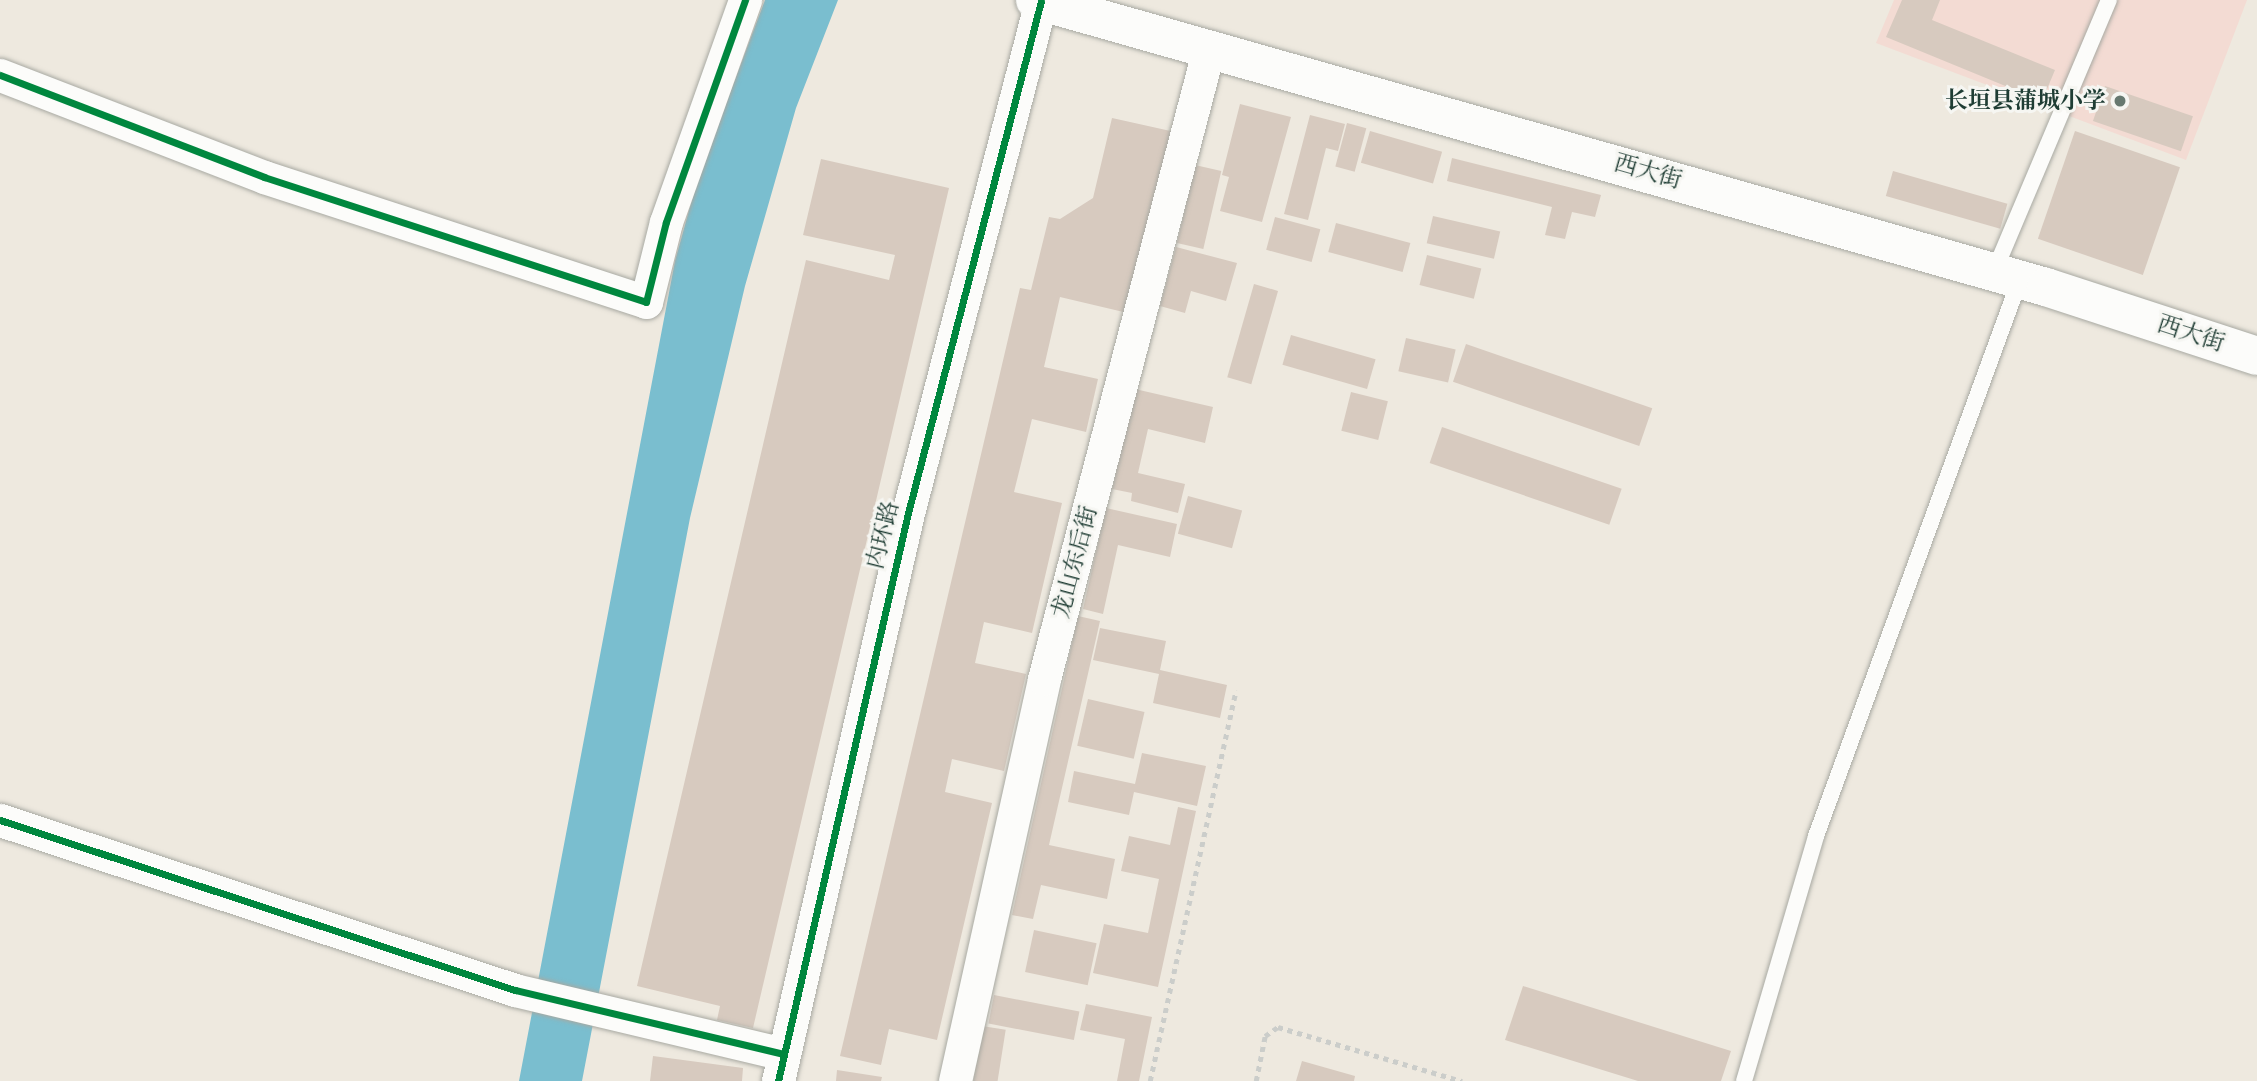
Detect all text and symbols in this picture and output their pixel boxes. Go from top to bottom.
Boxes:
place label: 长垣县蒲城小学 [1945,87,2106,115]
marker: 长垣县蒲城小学 [2112,93,2128,109]
street label: 西大街 [1611,149,1685,195]
street label: 西大街 [2154,310,2228,358]
street label: 内环路 [861,498,905,572]
street label: 龙山东后街 [1047,503,1103,621]

